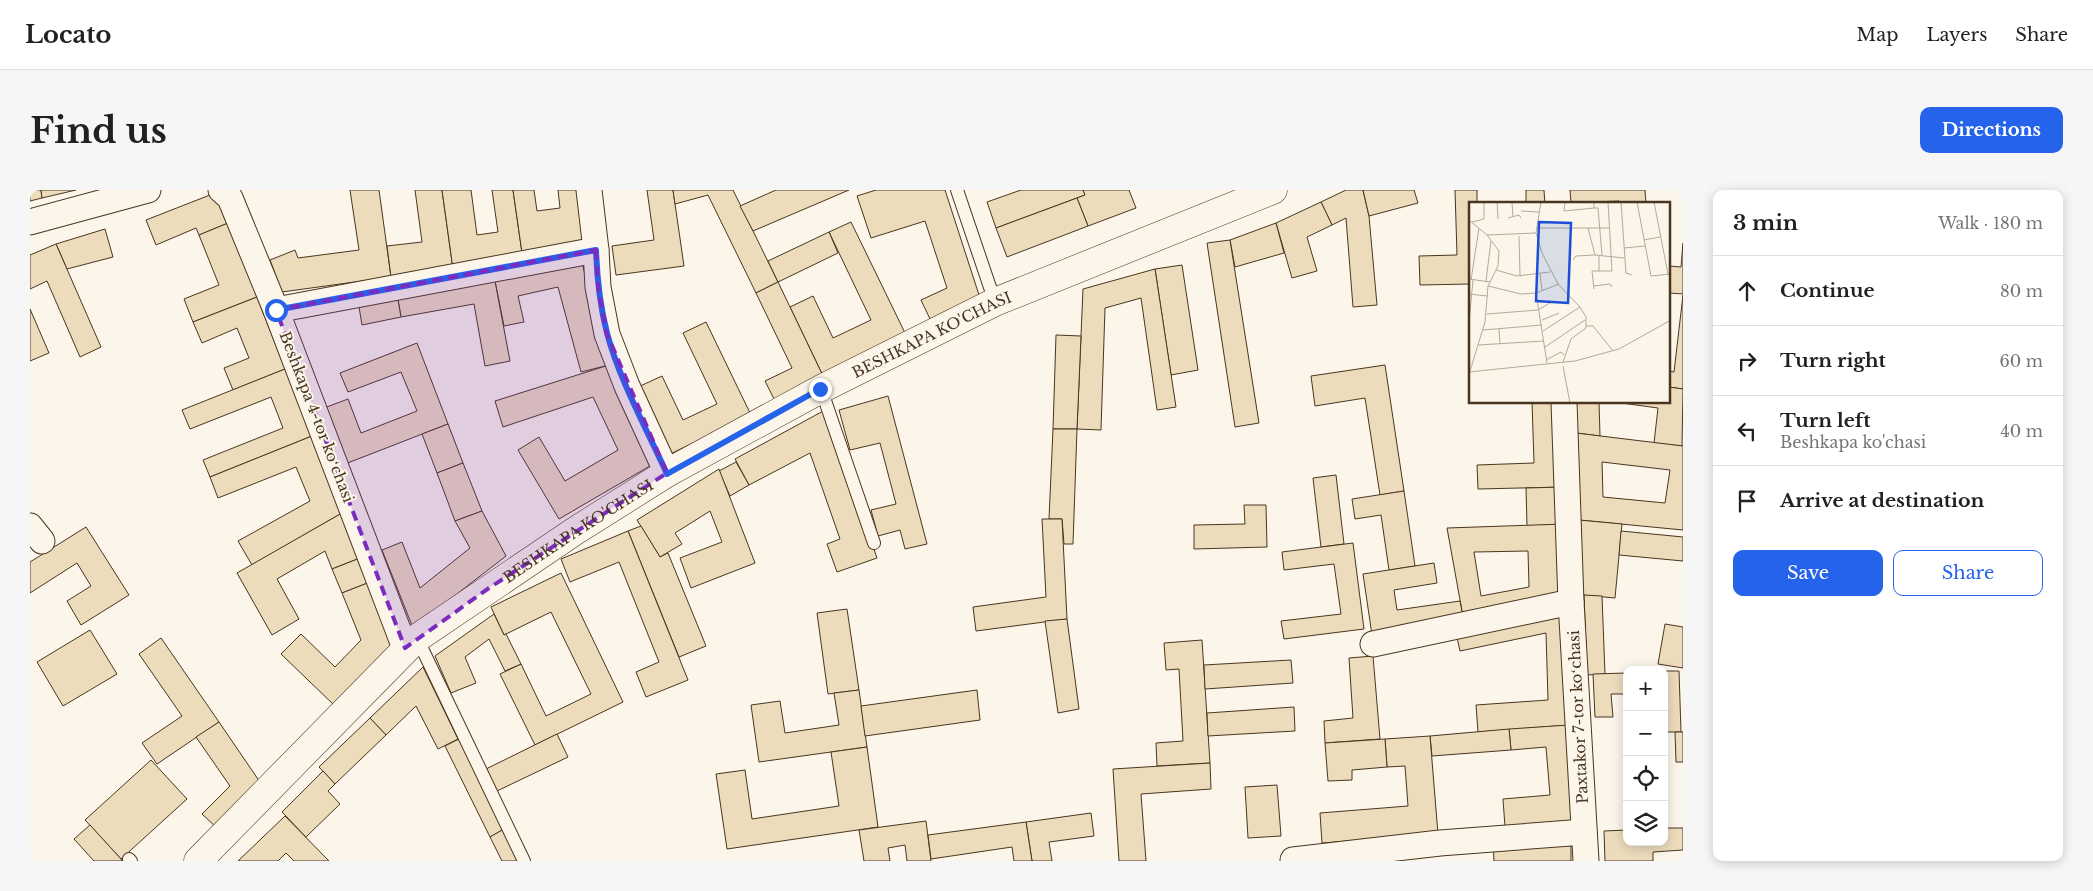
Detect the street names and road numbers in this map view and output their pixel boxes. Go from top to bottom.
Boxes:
street label: BESHKAPA KO'CHASI [849,287,1014,382]
street label: Beshkapa 4-tor koʻchasi [276,329,358,505]
street label: BESHKAPA KO'CHASI [499,475,657,587]
street label: Paxtakor 7-tor koʻchasi [1564,630,1592,804]

